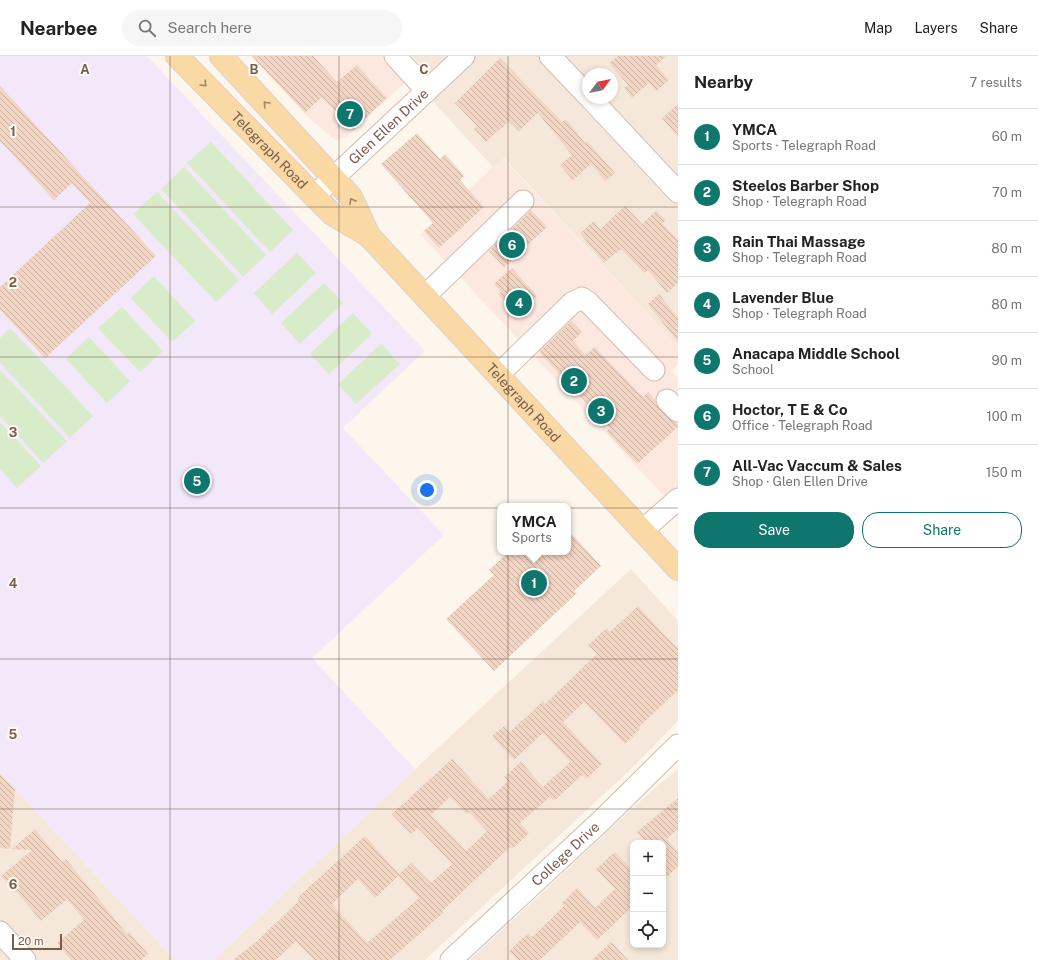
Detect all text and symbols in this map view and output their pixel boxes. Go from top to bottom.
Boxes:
search box [122,10,402,46]
text: Nearbee [20,17,98,39]
icon: search [136,17,158,39]
text: Search here [168,19,252,36]
text: Map [864,20,892,36]
text: Layers [914,20,958,36]
text: Share [980,20,1018,36]
text: A [80,62,90,77]
text: B [250,62,259,77]
text: C [419,62,429,77]
north arrow [582,68,618,104]
text: Nearby [694,72,753,92]
text: 7 results [969,75,1022,90]
one-way arrow [199,79,207,87]
street label: Glen Ellen Drive [345,85,432,167]
pin: 7 [337,99,363,129]
one-way arrow [263,101,270,109]
street label: Telegraph Road [228,108,311,192]
text: YMCA [732,121,777,138]
text: 1 [10,124,16,139]
text: 1 [704,129,710,144]
text: 60 m [992,129,1022,144]
text: Sports · Telegraph Road [732,138,876,153]
text: Steelos Barber Shop [732,177,879,194]
text: 2 [703,185,711,200]
text: 70 m [992,185,1022,200]
text: Shop · Telegraph Road [732,194,867,209]
one-way arrow [349,198,357,205]
pin: 6 [499,230,525,260]
text: Rain Thai Massage [732,233,865,250]
text: 3 [703,241,711,256]
text: 80 m [991,241,1022,256]
text: Shop · Telegraph Road [732,250,867,265]
text: 2 [9,275,17,290]
pin: 4 [506,288,532,318]
text: Lavender Blue [732,289,834,306]
text: 4 [703,297,711,312]
text: 80 m [991,297,1022,312]
text: Shop · Telegraph Road [732,306,867,321]
text: Anacapa Middle School [732,345,900,362]
text: 5 [703,353,711,368]
text: 90 m [992,353,1022,368]
street label: Telegraph Road [483,360,564,445]
text: School [732,362,774,377]
pin: 2 [561,366,587,396]
pin: 3 [588,396,614,426]
text: Hoctor, T E & Co [732,401,848,418]
text: 6 [703,409,711,424]
text: 100 m [986,409,1022,424]
text: Office · Telegraph Road [732,418,873,433]
text: 3 [9,425,18,440]
text: All-Vac Vaccum & Sales [732,457,902,474]
text: 7 [703,465,711,480]
text: 150 m [986,465,1022,480]
pin: 5 [184,466,210,496]
text: Shop · Glen Ellen Drive [732,474,868,489]
your location [417,480,437,500]
popup [497,503,571,555]
button: Save [694,512,854,548]
button: Share [862,512,1022,548]
text: YMCA [511,513,557,530]
text: Sports [511,530,552,545]
pin: 1 [521,568,547,598]
text: 4 [9,576,18,591]
text: 5 [9,727,18,742]
street label: College Drive [528,819,603,889]
map controls [630,840,666,948]
button: + [630,840,666,876]
button: − [630,876,666,912]
text: 6 [9,877,18,892]
button: locate [630,912,666,948]
scale bar [12,932,62,951]
text: 20 m [18,935,43,947]

